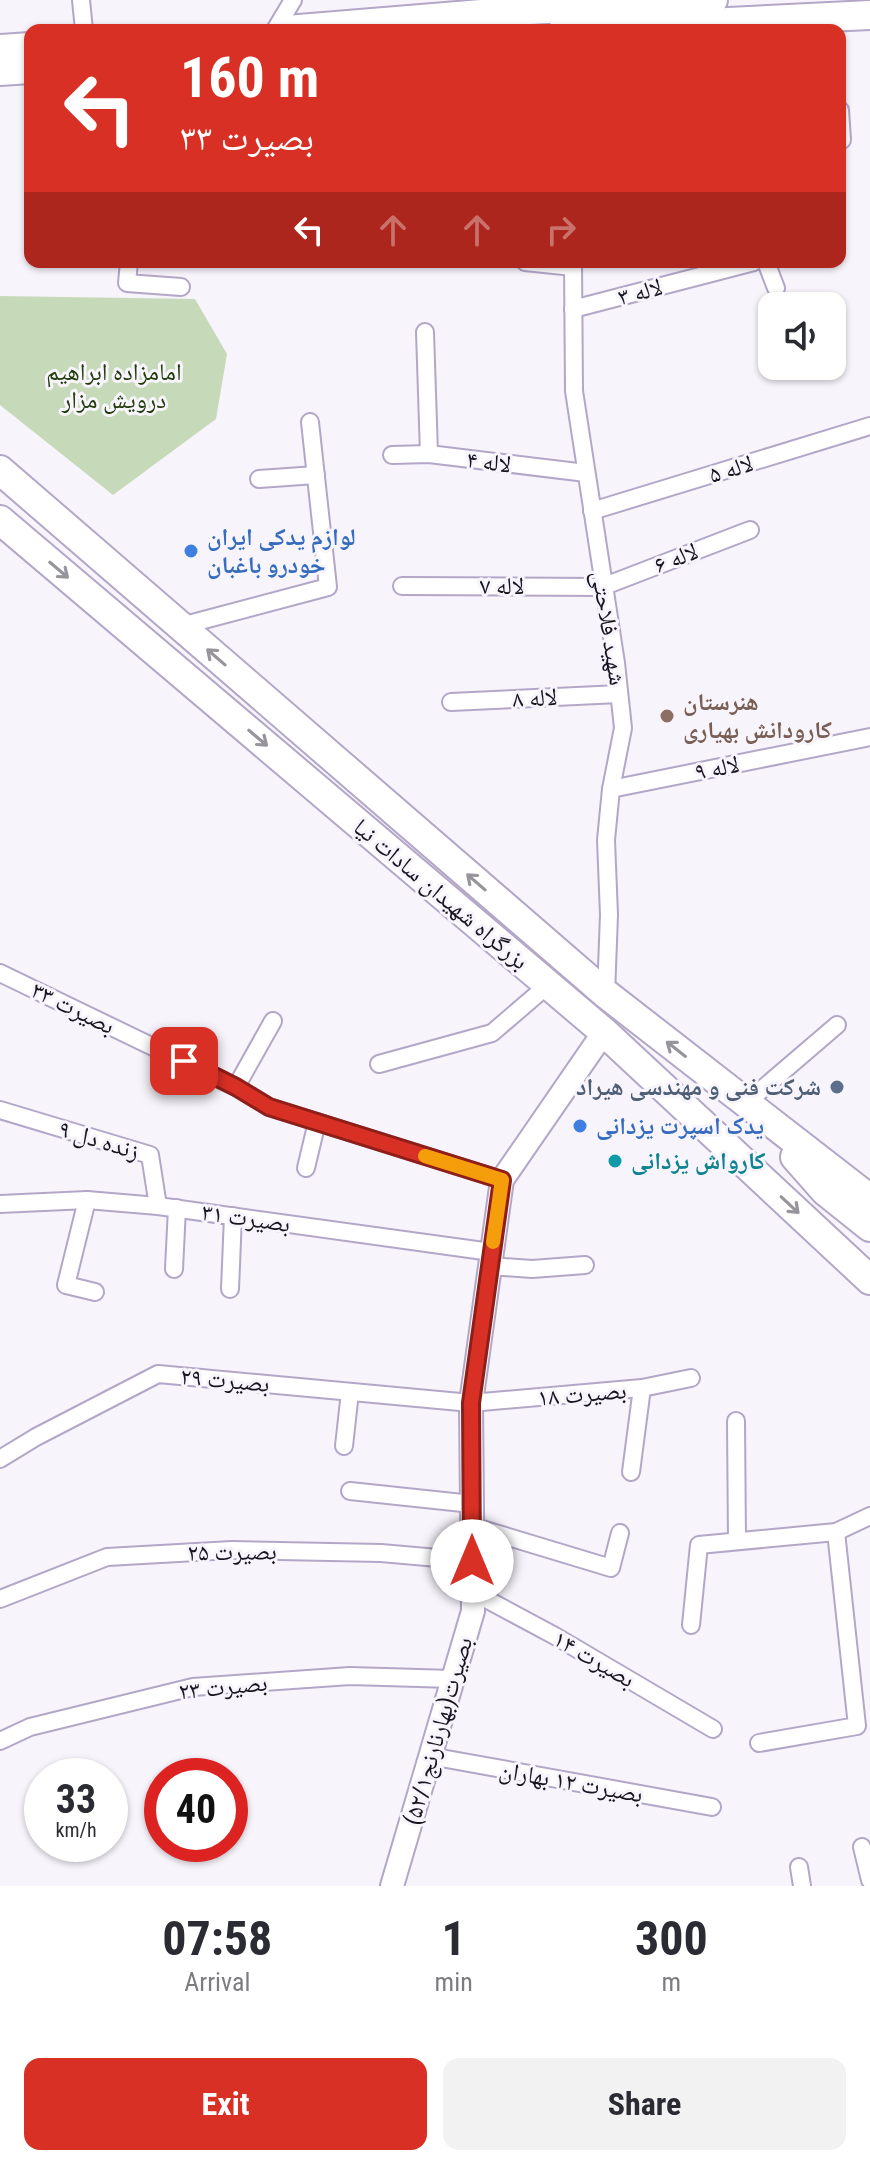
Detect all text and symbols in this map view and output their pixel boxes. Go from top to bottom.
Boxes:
text: 160 m [180,45,319,111]
icon: left [48,56,152,160]
text: بصیرت ۳۳ [180,117,314,159]
icon: left [287,208,331,252]
icon: ahead [371,208,415,252]
icon: ahead [455,208,499,252]
icon: right [539,208,583,252]
street label: لاله ۳ [615,273,665,311]
map controls [758,292,846,380]
button: sound [758,292,846,380]
park label: امامزاده ابراهیم درویش مزار [46,358,182,414]
street label: لاله ۴ [465,445,513,479]
street label: لاله ۵ [706,449,756,489]
place label: لوازم یدکی ایران خودرو باغبان [207,523,356,579]
street label: لاله ۶ [650,537,702,579]
marker: لوازم یدکی ایران خودرو باغبان [182,542,200,560]
one-way arrow [49,561,69,579]
street label: شهید فلاحتی [586,569,632,687]
street label: لاله ۷ [480,572,524,600]
one-way arrow [207,648,227,666]
street label: لاله ۸ [512,683,558,713]
place label: هنرستان کارودانش بهیاری [683,688,832,744]
marker: هنرستان کارودانش بهیاری [658,707,676,725]
one-way arrow [247,729,267,747]
street label: لاله ۹ [692,750,742,786]
street label: بزرگراه شهیدان سادات نیا [348,813,534,975]
one-way arrow [467,873,487,891]
street label: بصیرت ۳۳ [27,976,119,1040]
pin [150,1027,218,1095]
icon: arrive [162,1039,206,1083]
one-way arrow [666,1040,687,1057]
place label: شرکت فنی و مهندسی هیراد [576,1073,821,1101]
marker: شرکت فنی و مهندسی هیراد [828,1078,846,1096]
place label: یدک اسپرت یزدانی [596,1112,764,1140]
street label: زنده دل ۹ [55,1114,143,1166]
marker: یدک اسپرت یزدانی [571,1117,589,1135]
place label: کارواش یزدانی [631,1147,766,1175]
marker: کارواش یزدانی [606,1152,624,1170]
one-way arrow [779,1196,799,1214]
street label: بصیرت ۳۱ [200,1198,292,1238]
street label: بصیرت ۲۹ [179,1362,271,1398]
street label: بصیرت ۱۸ [536,1376,628,1412]
position arrow [430,1519,514,1603]
street label: بصیرت ۲۵ [187,1537,277,1567]
street label: بصیرت ۱۴ [548,1625,640,1693]
street label: بصیرت(بهارنارنج۵۲/۱) [398,1634,479,1828]
street label: بصیرت ۲۳ [177,1668,269,1706]
street label: بصیرت ۱۲ بهاران [497,1756,645,1808]
speed limit sign: 40 [144,1758,248,1862]
text: 33 [56,1776,96,1823]
text: km/h [55,1818,97,1842]
text: 07:58 [162,1910,272,1967]
text: 1 [442,1910,466,1967]
text: 300 [635,1910,708,1967]
text: Arrival [184,1967,250,1997]
text: min [435,1967,473,1997]
text: m [662,1967,681,1997]
button: Exit [24,2058,427,2150]
button: Share [443,2058,846,2150]

